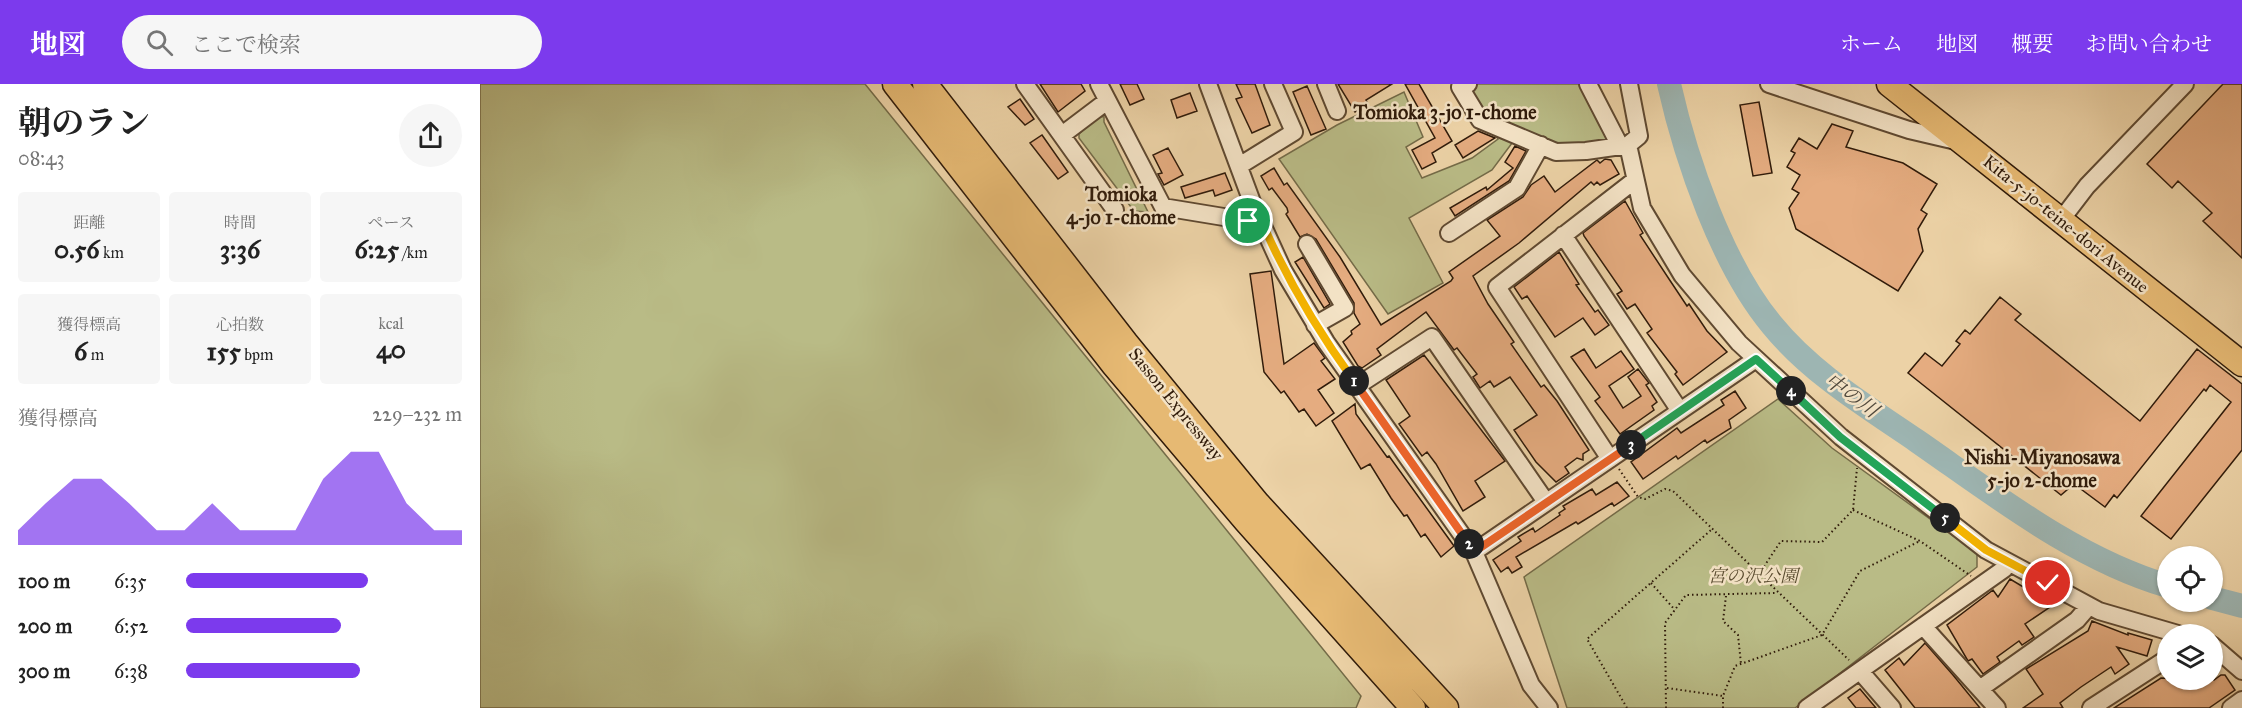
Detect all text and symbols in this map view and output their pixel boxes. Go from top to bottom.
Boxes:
search box [122,15,542,69]
icon: search [143,26,176,59]
text: 地図 [30,27,86,62]
text: ここで検索 [191,31,301,58]
text: ホーム [1840,31,1903,57]
text: 地図 [1936,31,1978,57]
text: 概要 [2011,31,2053,57]
text: お問い合わせ [2086,31,2212,57]
district label: Tomioka 3-jo 1-chome [1353,100,1537,125]
text: 朝のラン [18,103,150,143]
button: share [399,104,462,167]
text: 08:43 [18,146,64,170]
street label: Kita-5-jo-teine-dori Avenue [1979,150,2153,298]
district label: Tomioka 4-jo 1-chome [1066,182,1176,230]
pin [1222,195,1273,246]
icon: arrive [1231,204,1264,237]
text: 距離 [73,213,105,232]
text: 時間 [224,213,256,232]
text: ペース [367,213,415,232]
text: 0.56 [54,233,100,265]
text: 3:36 [220,233,260,265]
text: 6:25 [354,233,399,265]
text: km [100,243,124,262]
text: /km [399,243,428,262]
text: kcal [378,314,404,333]
text: 獲得標高 [57,315,121,334]
text: 心拍数 [216,315,264,334]
text: 40 [376,333,406,365]
text: 6 [74,335,87,367]
text: 155 [207,335,241,367]
street label: Sasson Expressway [1124,343,1228,465]
text: m [87,345,104,364]
text: bpm [241,345,273,364]
pin: 1 [1339,366,1369,396]
water label: 中の川 [1821,368,1885,424]
text: 1 [1351,371,1357,390]
pin: 4 [1776,376,1806,406]
text: 4 [1787,381,1795,400]
text: 229–232 m [372,402,462,426]
text: 獲得標高 [18,406,98,430]
pin: 3 [1616,430,1646,460]
text: 3 [1628,435,1634,454]
district label: Nishi-Miyanosawa 5-jo 2-chome [1964,445,2121,493]
pin: 5 [1930,503,1960,533]
text: 5 [1941,508,1949,527]
pin: 2 [1454,529,1484,559]
text: 2 [1465,534,1473,553]
map controls [2157,546,2223,690]
button: locate [2157,546,2223,612]
pin [2022,557,2073,608]
park label: 宮の沢公園 [1708,565,1801,587]
icon: check [2031,566,2064,599]
text: 100 m [18,569,70,593]
text: 6:35 [114,569,147,593]
text: 200 m [18,614,72,638]
text: 6:52 [114,614,148,638]
button: layers [2157,624,2223,690]
text: 300 m [18,659,70,683]
text: 6:38 [114,659,148,683]

